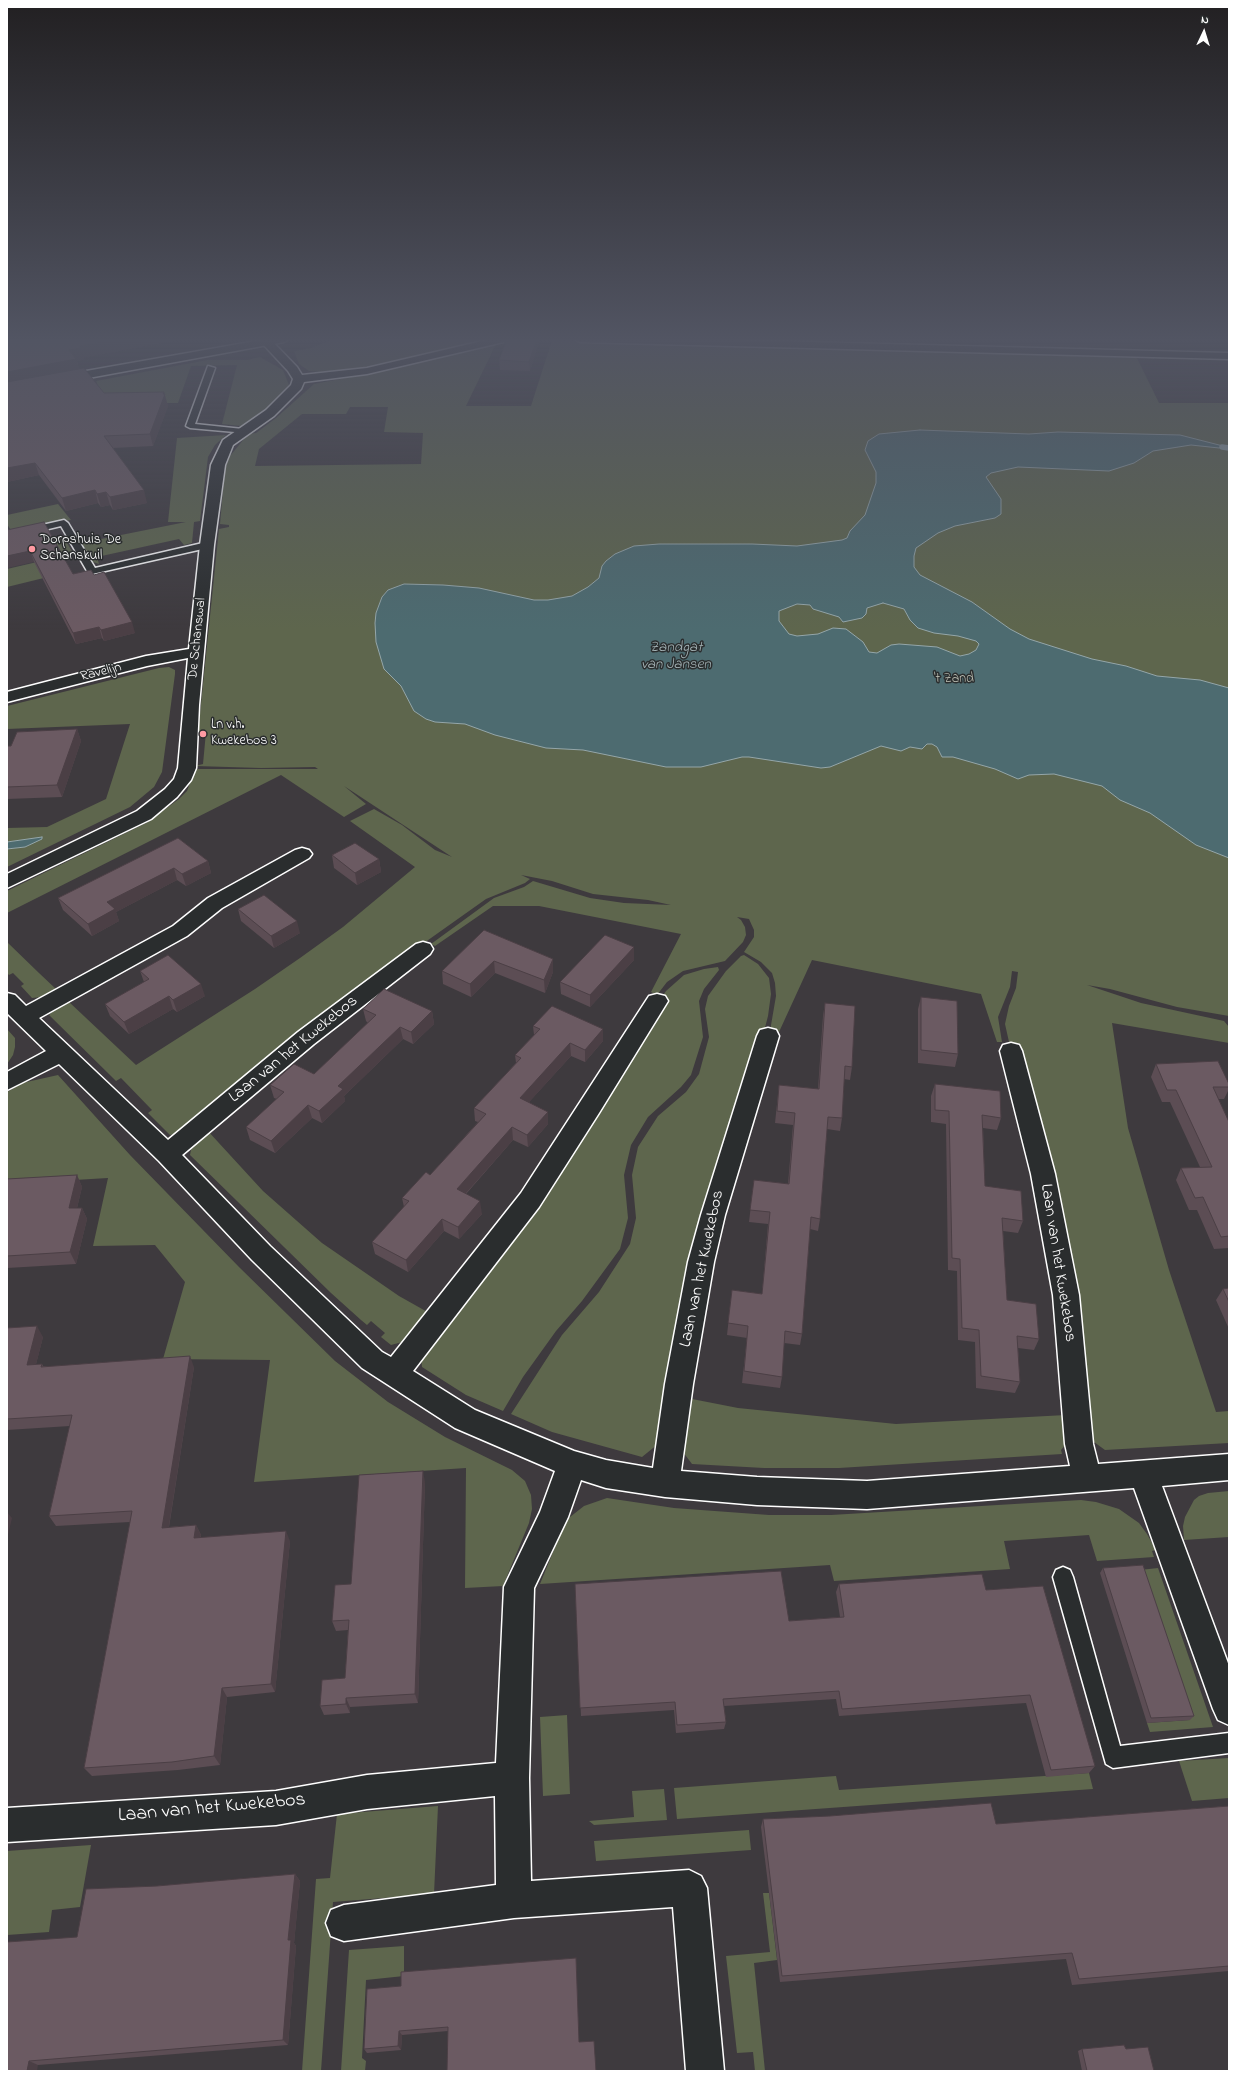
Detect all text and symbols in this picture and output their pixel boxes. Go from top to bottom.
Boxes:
north arrow [1184,12,1224,52]
text: N [1201,12,1209,28]
place label: Dorpshuis De Schanskuil [40,533,121,566]
marker: Dorpshuis De Schanskuil [27,544,37,554]
street label: De Schanswal [185,597,211,681]
water label: Zandgat van Jansen [641,640,711,675]
street label: Ravelijn [79,660,123,686]
park label: 't Zand [934,672,974,688]
place label: Ln v.h. Kwekebos 3 [211,718,277,750]
marker: Ln v.h. Kwekebos 3 [198,729,208,739]
street label: Laan van het Kwekebos [225,992,363,1108]
street label: Laan van het Kwekebos [1034,1182,1080,1344]
street label: Laan van het Kwekebos [676,1189,730,1349]
street label: Laan van het Kwekebos [117,1789,307,1829]

